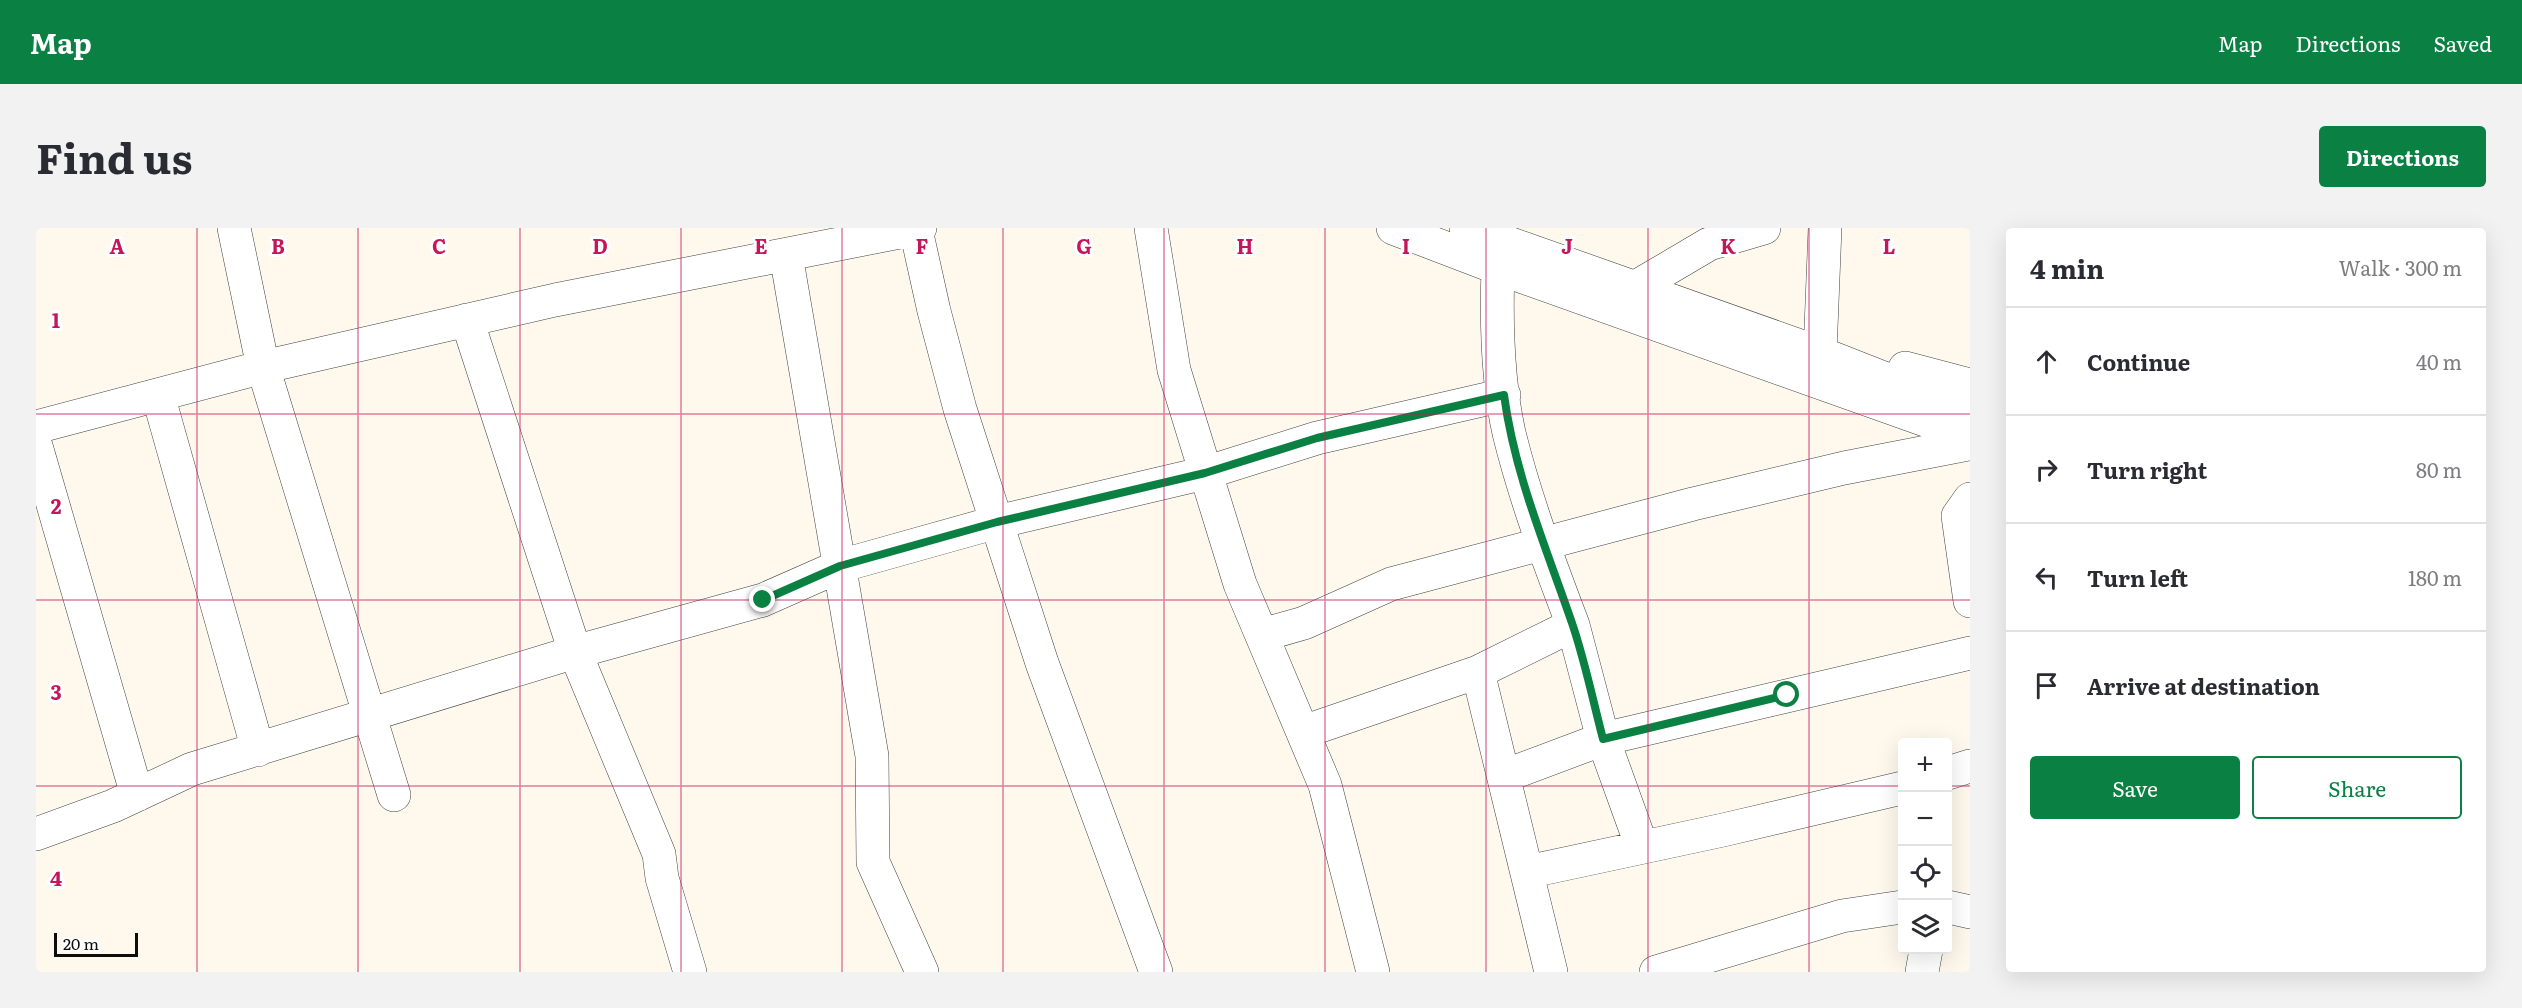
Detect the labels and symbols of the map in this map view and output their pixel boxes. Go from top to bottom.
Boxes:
text: A [109,230,125,260]
text: B [271,230,285,260]
text: C [432,230,446,260]
text: D [592,230,608,260]
text: E [754,230,768,260]
text: F [916,230,929,260]
text: G [1076,230,1092,260]
text: H [1237,230,1253,260]
text: I [1402,230,1410,260]
text: J [1561,230,1573,260]
text: K [1720,230,1736,260]
text: L [1883,230,1896,260]
text: 1 [52,304,60,334]
text: 2 [51,490,62,520]
route end [749,586,775,612]
text: 3 [50,676,62,706]
route start [1773,681,1799,707]
text: 4 [50,862,62,892]
scale bar [54,930,138,958]

